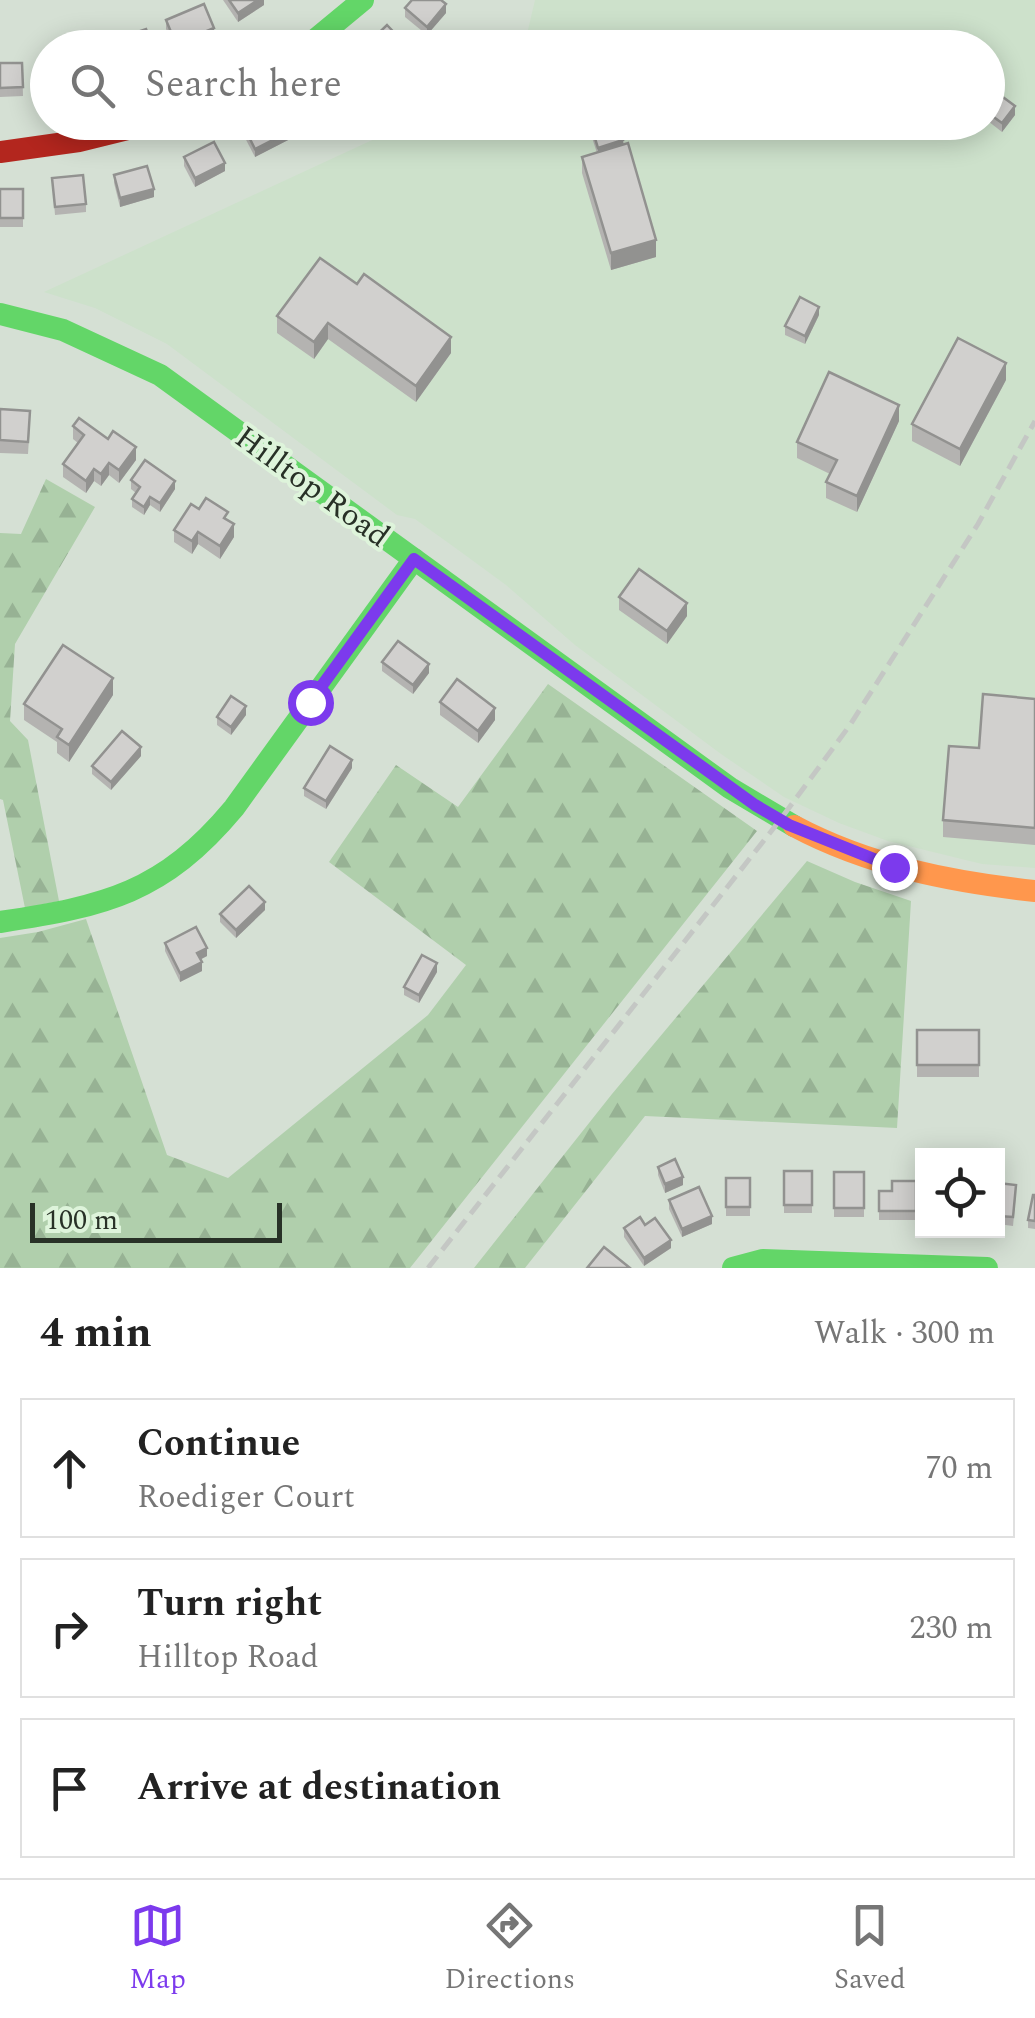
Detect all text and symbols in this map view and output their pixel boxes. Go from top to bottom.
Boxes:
search box [30,30,1005,140]
text: Search here [145,56,342,114]
icon: search [65,58,120,113]
street label: Hilltop Road [224,414,400,560]
route start [288,680,334,726]
route end [872,845,918,891]
map controls [915,1148,1005,1238]
button: locate [915,1148,1005,1238]
scale bar [30,1198,282,1242]
text: 100 m [45,1199,118,1242]
text: 4 min [40,1302,152,1365]
text: Walk · 300 m [814,1309,995,1358]
text: Continue [137,1415,300,1473]
icon: ahead [42,1441,97,1496]
text: 70 m [925,1444,993,1493]
text: Roediger Court [137,1473,355,1522]
text: Turn right [137,1575,322,1633]
icon: right [42,1601,97,1656]
text: 230 m [909,1604,993,1653]
text: Hilltop Road [137,1633,319,1682]
text: Arrive at destination [137,1759,501,1817]
icon: arrive [42,1761,97,1816]
tab: Map [129,1898,186,2001]
tab: Directions [444,1898,575,2001]
tab: Saved [834,1898,906,2001]

